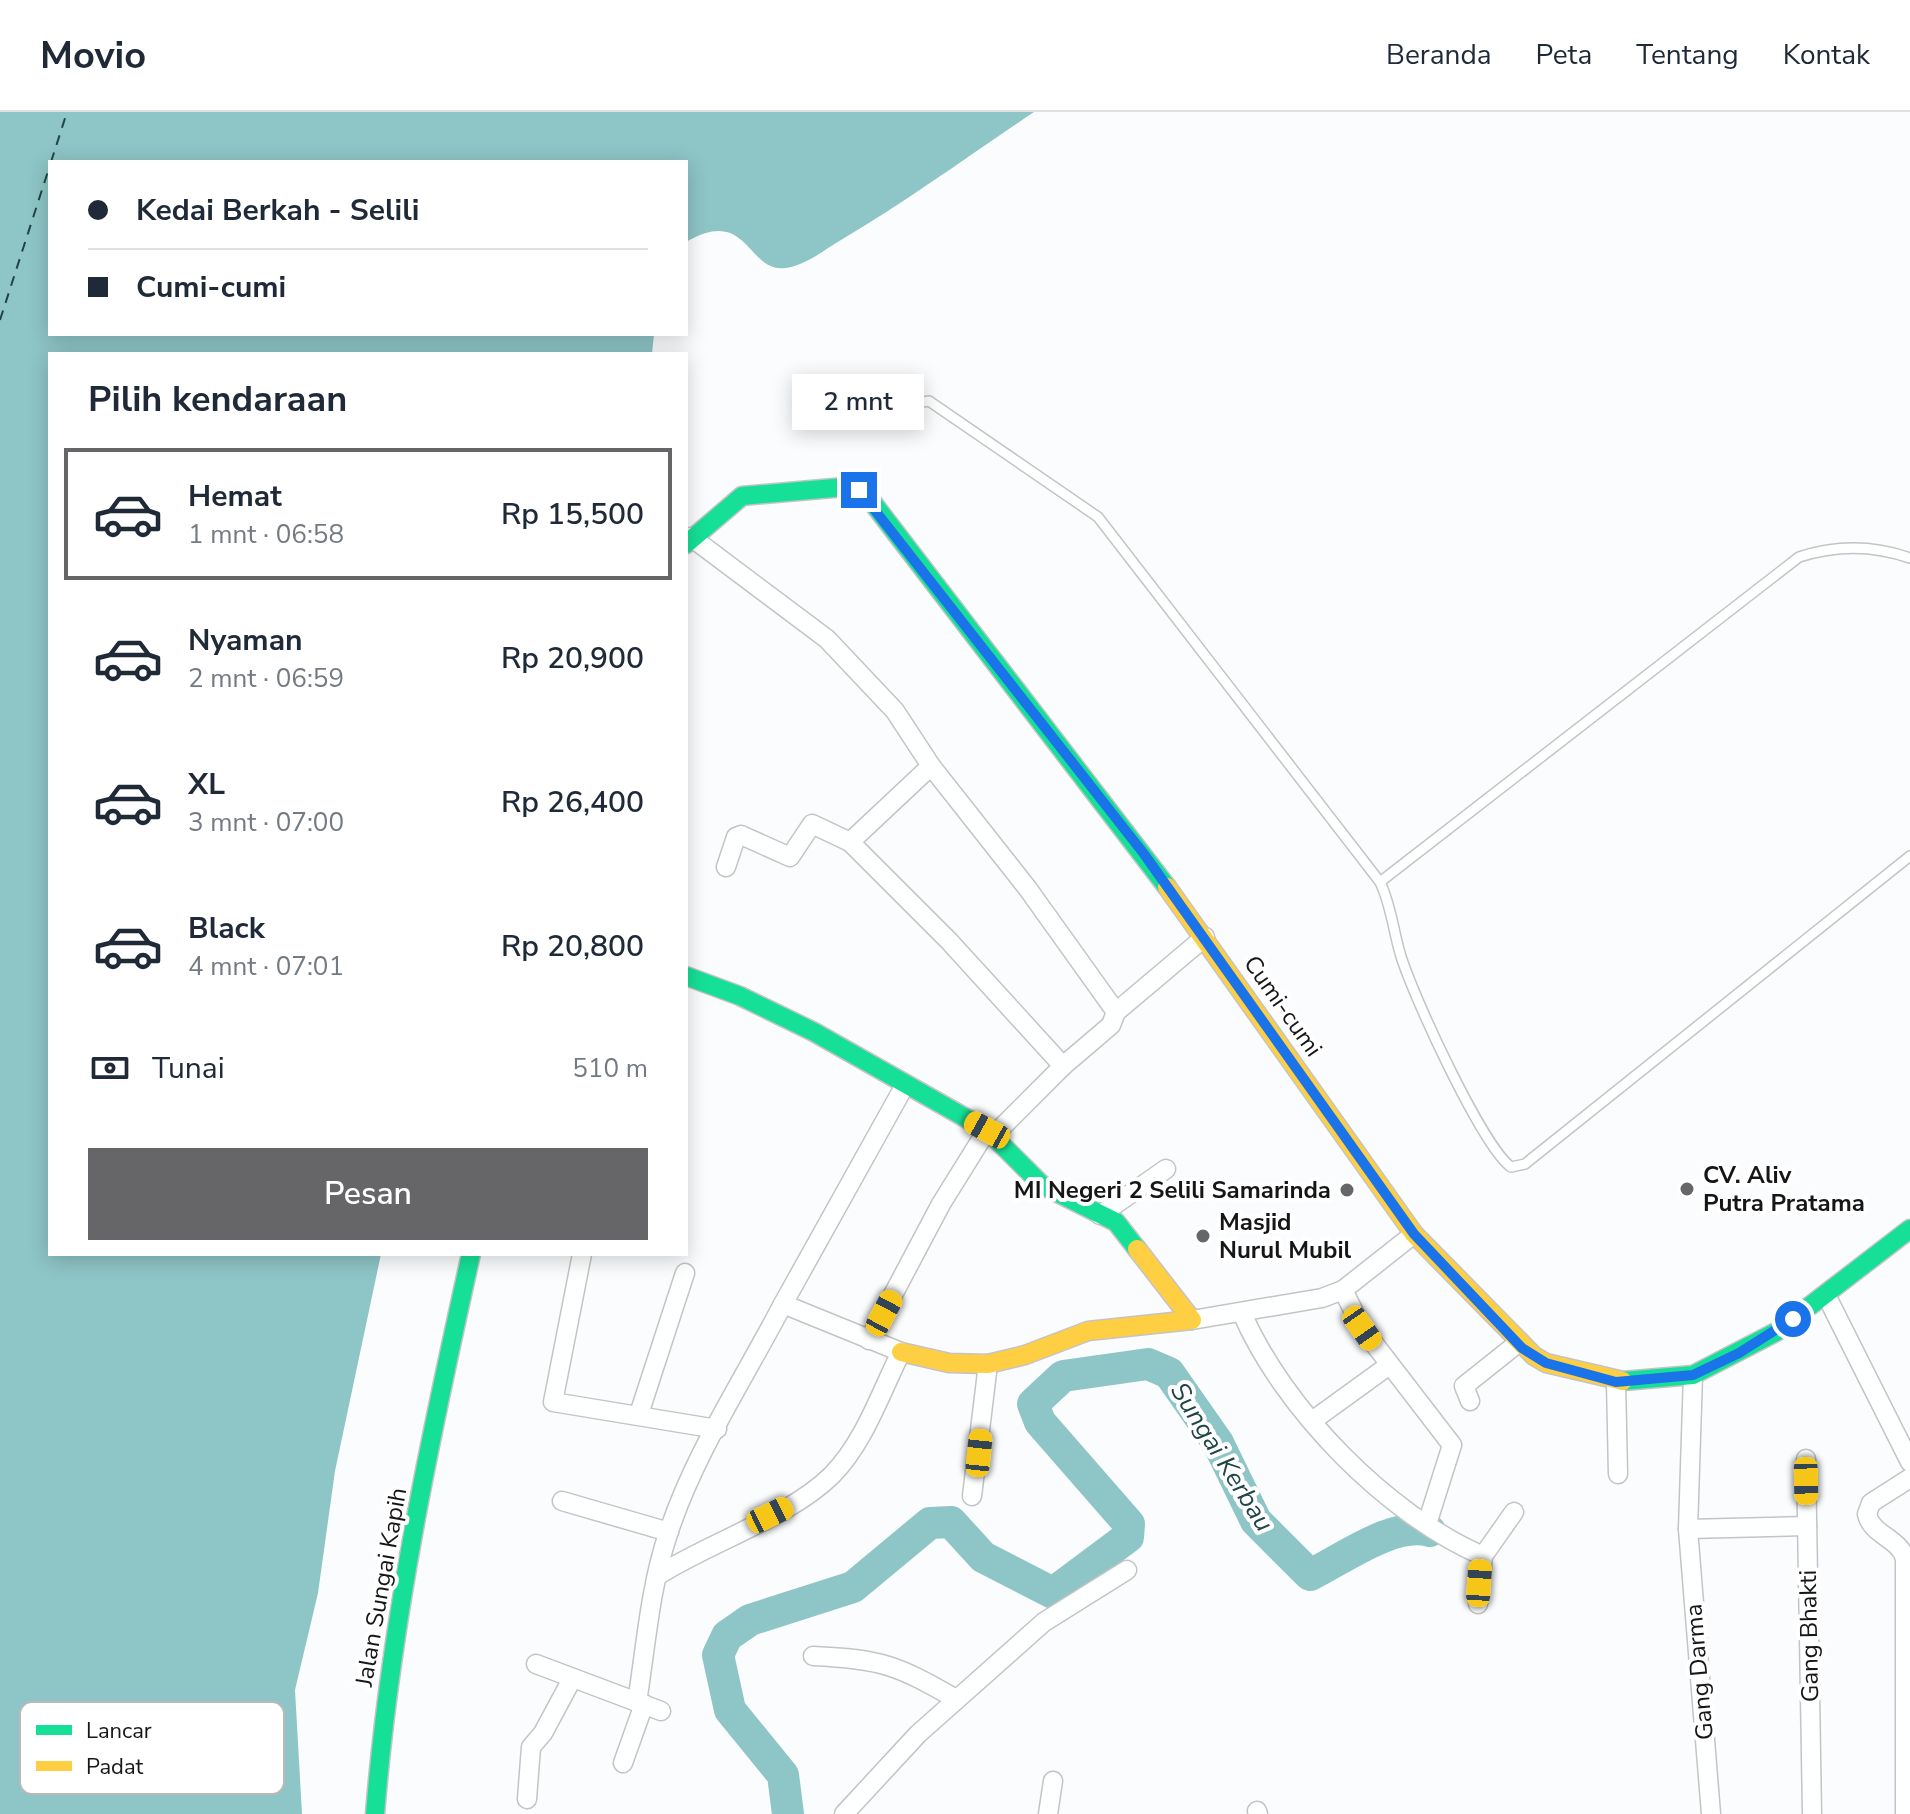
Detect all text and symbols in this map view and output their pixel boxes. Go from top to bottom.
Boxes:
text: Movio [40,30,146,81]
text: Beranda [1386,36,1492,74]
text: Peta [1536,36,1592,74]
text: Tentang [1636,36,1739,74]
text: Kontak [1783,36,1870,74]
text: Kedai Berkah - Selili [136,190,419,231]
text: Cumi-cumi [136,267,286,308]
callout: 2 mnt [793,374,925,430]
text: Pilih kendaraan [88,375,347,424]
text: 2 mnt [823,384,893,419]
route end [841,472,877,508]
text: Hemat [188,476,282,517]
icon: car [92,478,164,550]
text: Rp 15,500 [501,494,644,535]
text: 1 mnt · 06:58 [188,517,344,552]
text: Nyaman [188,620,303,661]
icon: car [92,622,164,694]
text: Rp 20,900 [501,638,644,679]
text: 2 mnt · 06:59 [188,661,344,696]
text: XL [188,764,225,805]
icon: car [92,766,164,838]
text: Rp 26,400 [501,782,644,823]
text: 3 mnt · 07:00 [188,805,344,840]
text: Black [188,908,265,949]
icon: car [92,910,164,982]
text: Rp 20,800 [501,926,644,967]
text: 4 mnt · 07:01 [188,949,344,984]
street label: Cumi-cumi [1236,949,1330,1063]
icon: cash [88,1046,132,1090]
text: Tunai [152,1048,225,1089]
text: 510 m [572,1051,648,1086]
car [960,1108,1014,1152]
button: Pesan [88,1148,648,1240]
place label: CV. Aliv Putra Pratama [1703,1159,1865,1219]
place label: MI Negeri 2 Selili Samarinda [1014,1174,1331,1206]
marker: CV. Aliv Putra Pratama [1678,1180,1696,1198]
marker: MI Negeri 2 Selili Samarinda [1338,1181,1356,1199]
place label: Masjid Nurul Mubil [1219,1206,1352,1266]
marker: Masjid Nurul Mubil [1194,1227,1212,1245]
car [862,1286,906,1340]
car [1338,1301,1386,1355]
route start [1775,1301,1811,1337]
water label: Sungai Kerbau [1162,1376,1282,1538]
car [965,1428,993,1478]
car [1794,1457,1818,1505]
street label: Jalan Sungai Kapih [348,1485,414,1690]
car [743,1494,797,1536]
car [1465,1558,1493,1608]
street label: Gang Bhakti [1792,1570,1826,1702]
street label: Gang Darma [1677,1603,1721,1741]
legend [20,1702,284,1794]
text: Lancar [86,1716,152,1746]
text: Padat [86,1752,144,1782]

